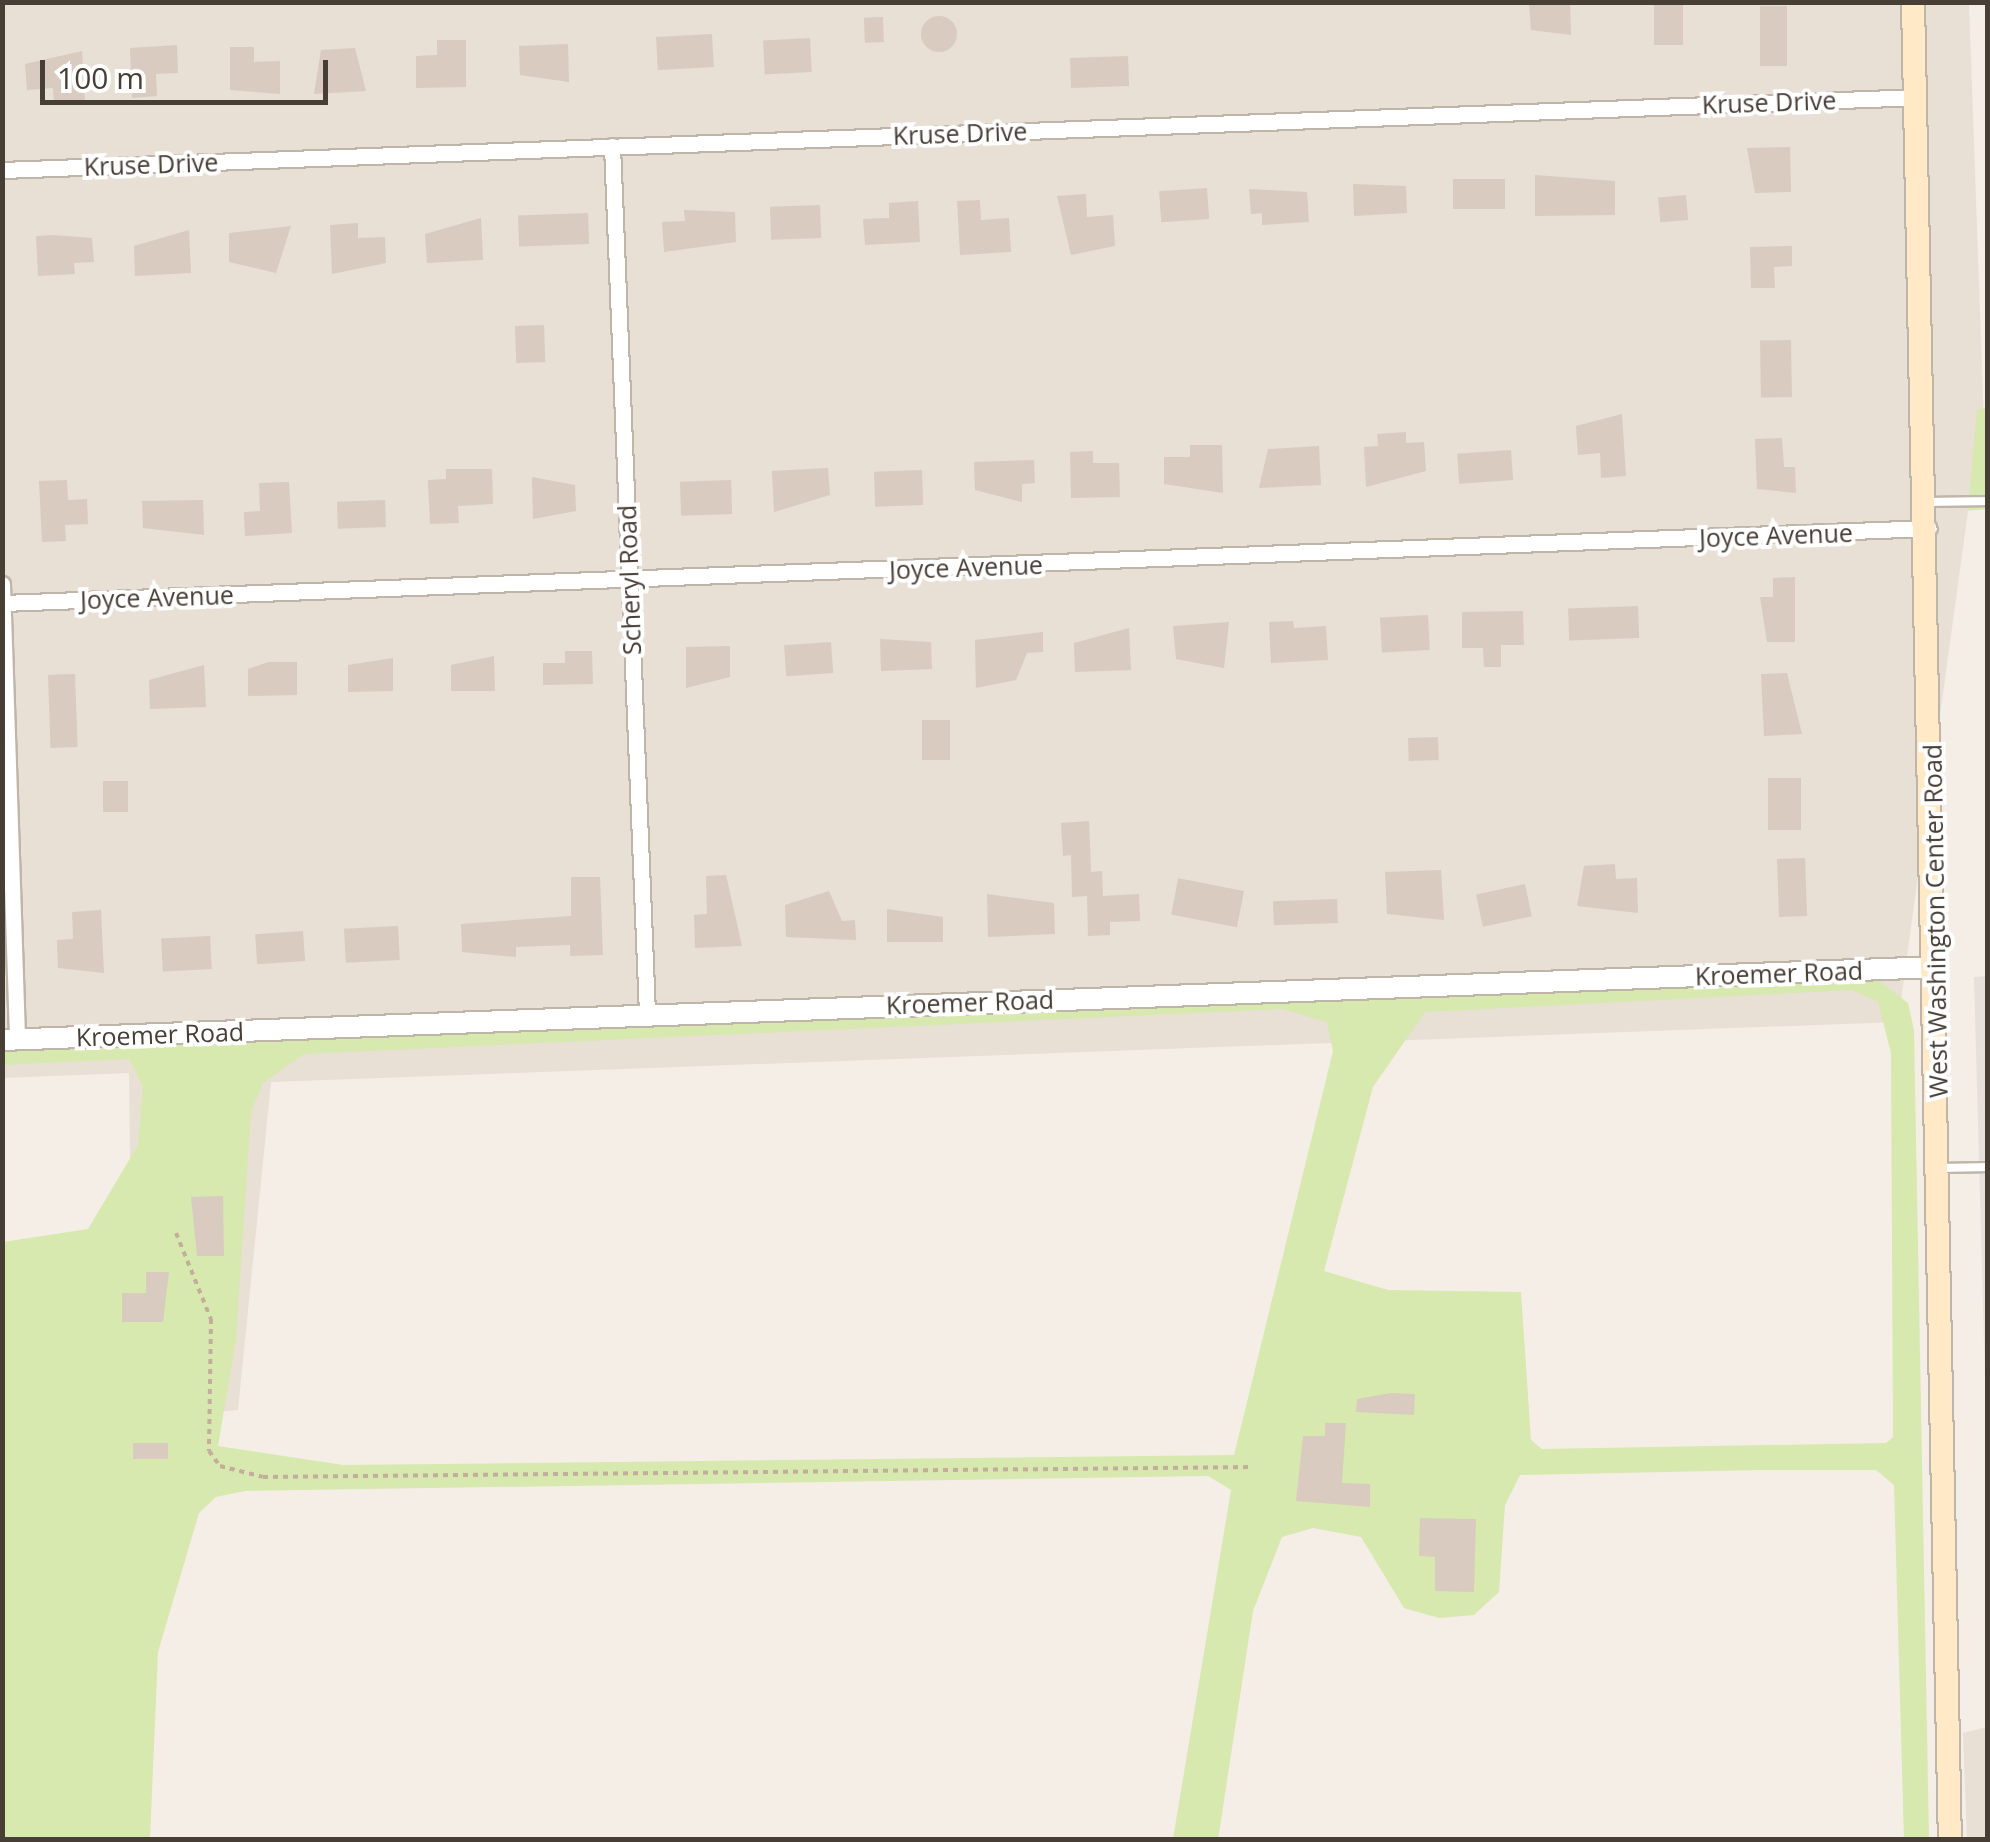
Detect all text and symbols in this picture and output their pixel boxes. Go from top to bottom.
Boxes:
scale bar [45,40,332,102]
text: 100 m [57,57,144,98]
street label: Kruse Drive [1701,85,1837,119]
street label: Kruse Drive [892,116,1028,150]
street label: Kruse Drive [83,147,219,181]
street label: Scheryl Road [611,504,647,656]
street label: Joyce Avenue [1699,517,1853,553]
street label: Joyce Avenue [889,549,1043,585]
street label: Joyce Avenue [80,579,234,615]
street label: West Washington Center Road [1917,744,1953,1098]
street label: Kroemer Road [1694,955,1864,991]
street label: Kroemer Road [885,984,1055,1020]
street label: Kroemer Road [75,1016,245,1052]

